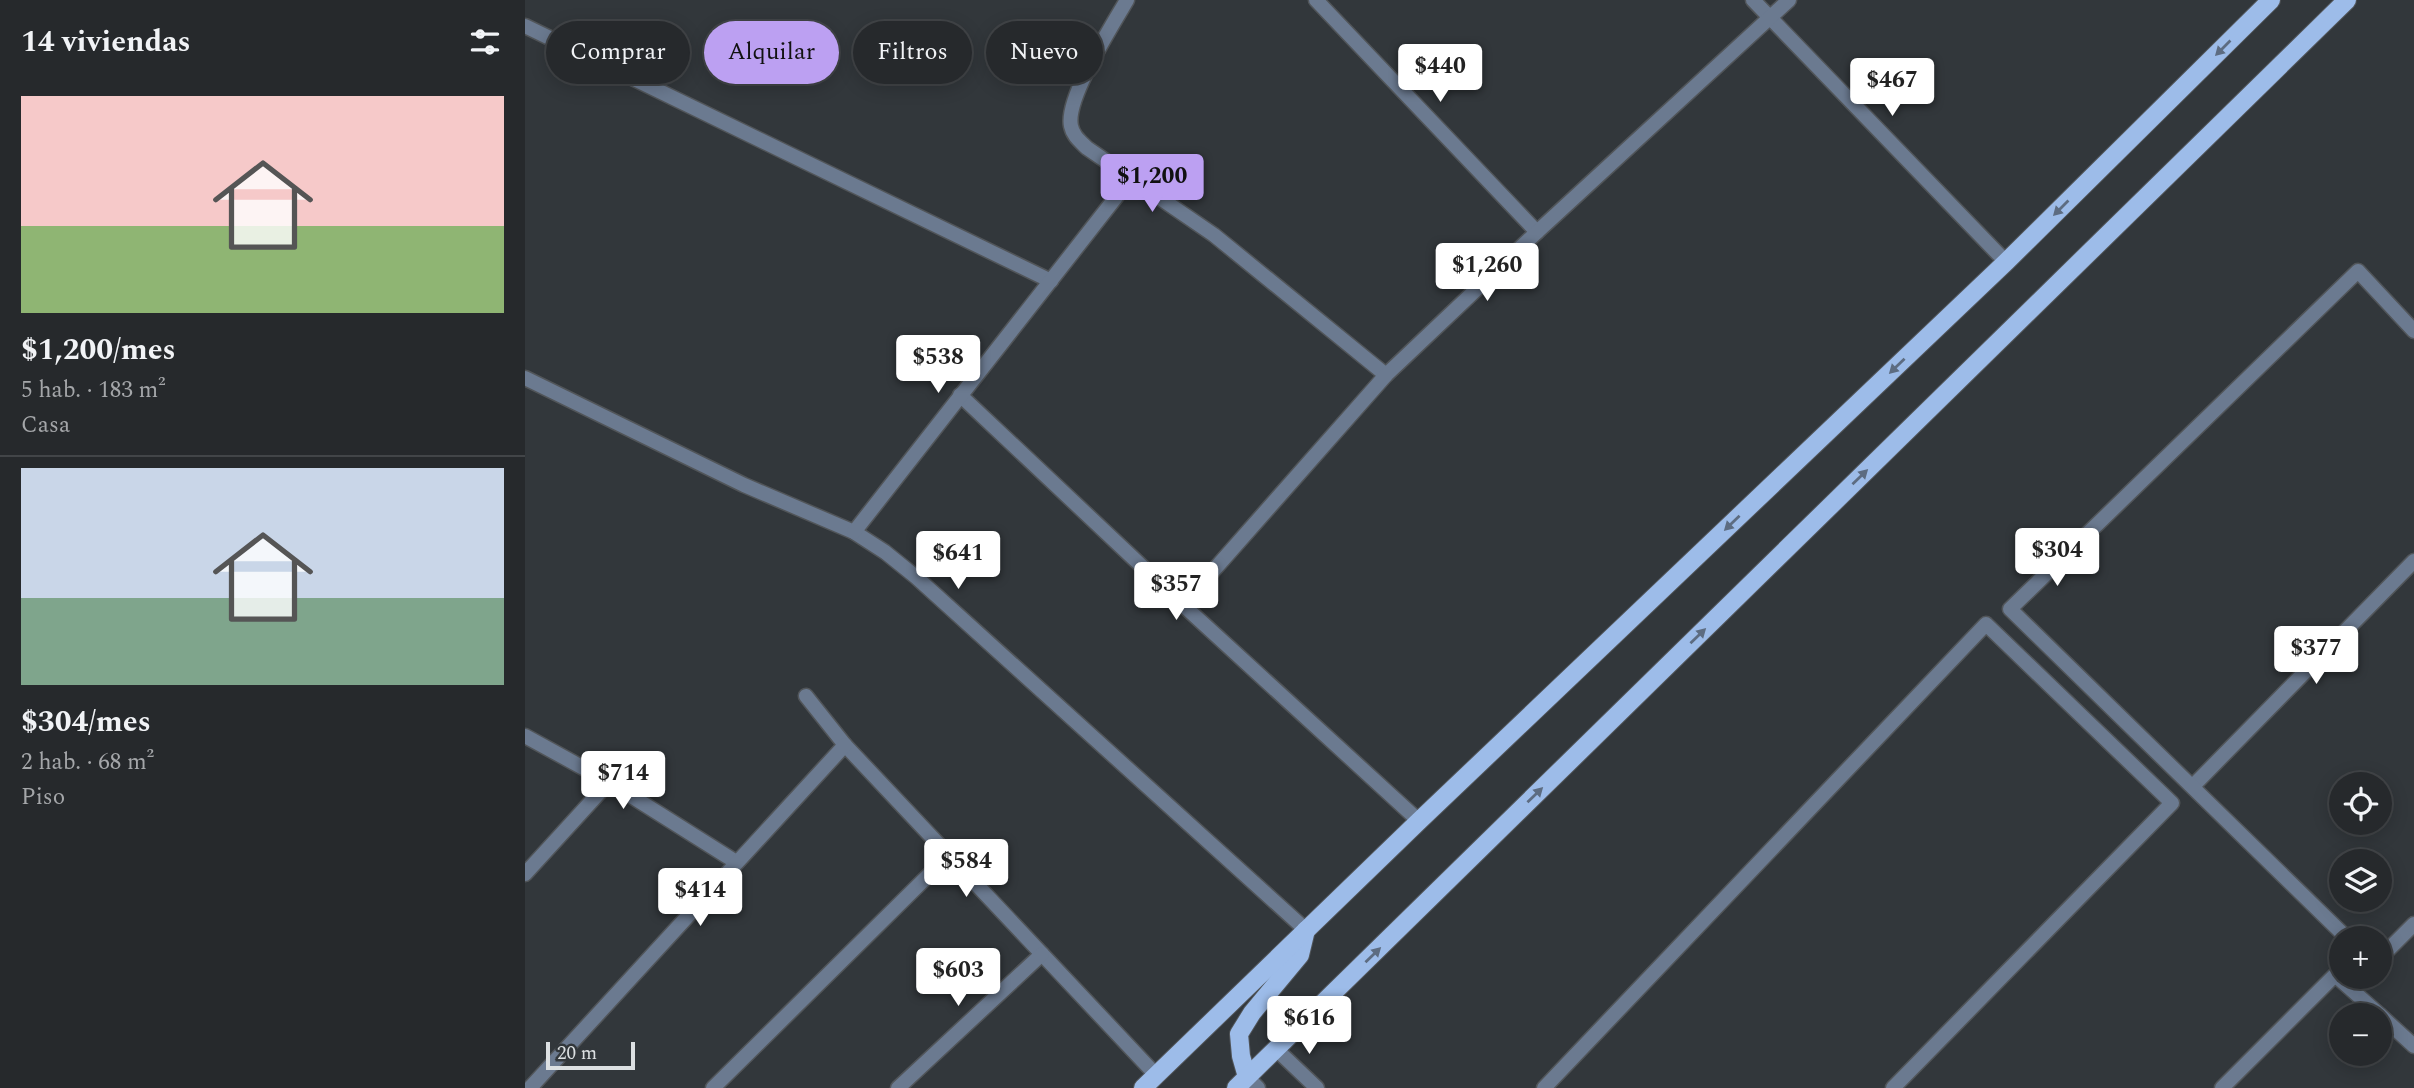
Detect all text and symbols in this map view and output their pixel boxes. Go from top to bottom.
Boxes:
text: 14 viviendas [21,19,191,65]
chip: Comprar [546,21,690,84]
chip: Alquilar [704,21,839,84]
chip: Filtros [853,21,972,84]
chip: Nuevo [986,21,1103,84]
icon: filters [466,23,504,61]
one-way arrow [2215,39,2231,56]
pin: $440 [1399,44,1481,104]
text: $440 [1414,49,1466,84]
pin: $467 [1851,58,1933,118]
text: $467 [1866,63,1918,98]
icon: home [200,142,326,268]
pin: $1,200 [1095,154,1209,214]
text: $1,200 [1117,159,1187,194]
one-way arrow [2052,199,2069,216]
pin: $1,260 [1430,244,1544,303]
text: $1,260 [1452,248,1522,283]
text: $1,200/mes [21,327,176,373]
pin: $538 [897,336,979,395]
text: $538 [912,340,964,375]
one-way arrow [1889,357,1906,373]
text: 5 hab. · 183 m² [21,373,166,408]
text: Casa [21,408,70,443]
one-way arrow [1851,469,1868,485]
icon: home [200,514,326,640]
one-way arrow [1724,514,1741,530]
pin: $304 [2016,528,2098,588]
pin: $641 [917,532,999,591]
text: $304 [2031,533,2083,568]
text: $641 [932,536,984,571]
pin: $357 [1135,562,1217,622]
text: $357 [1150,567,1202,602]
pin: $377 [2275,626,2357,686]
one-way arrow [1689,628,1706,645]
text: $377 [2290,631,2342,666]
text: $304/mes [21,699,151,745]
text: 2 hab. · 68 m² [21,745,154,780]
pin: $714 [582,752,664,811]
text: $714 [597,756,649,791]
map controls [2329,772,2392,1066]
button: locate [2329,772,2392,835]
text: Piso [21,780,65,815]
one-way arrow [1526,788,1543,804]
pin: $584 [925,839,1007,899]
text: $584 [940,844,992,879]
button: layers [2329,849,2392,912]
pin: $414 [659,869,741,928]
text: $414 [674,873,726,908]
button: + [2329,926,2392,989]
one-way arrow [1364,946,1381,963]
pin: $603 [917,948,999,1008]
text: $603 [932,953,984,988]
pin: $616 [1268,996,1350,1056]
text: $616 [1283,1001,1335,1036]
button: − [2329,1003,2392,1066]
scale bar [546,1039,635,1071]
text: 20 m [557,1039,597,1068]

